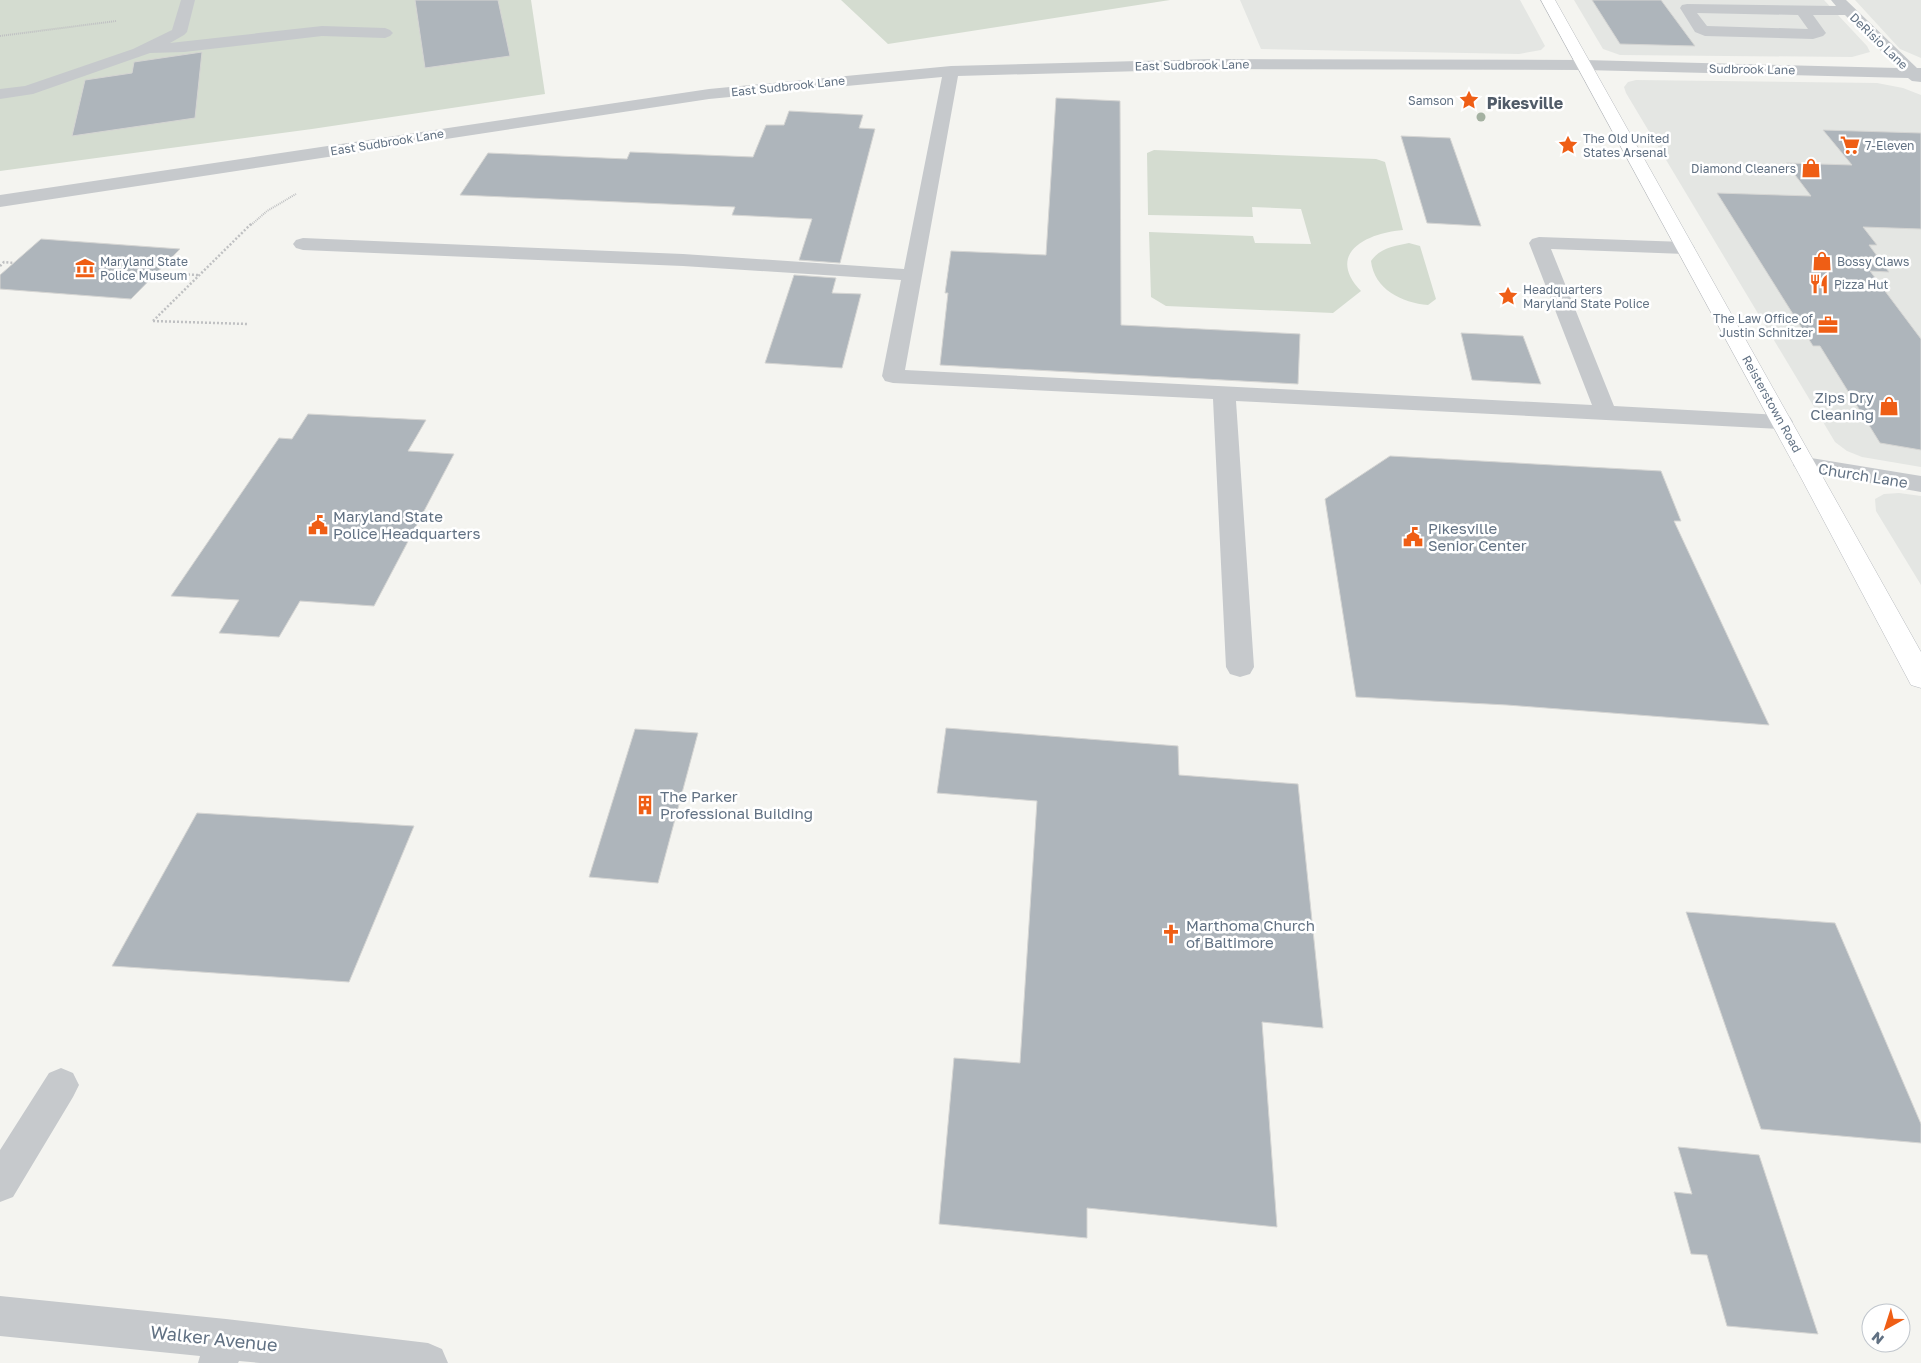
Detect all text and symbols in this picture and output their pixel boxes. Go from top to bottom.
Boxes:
street label: DeRisio Lane [1847,10,1911,72]
street label: East Sudbrook Lane [1135,56,1249,73]
street label: Sudbrook Lane [1709,61,1795,77]
street label: East Sudbrook Lane [730,73,846,99]
place icon: Samson [1458,89,1480,111]
place label: Samson [1408,93,1454,108]
district label: Pikesville [1487,93,1563,113]
street label: East Sudbrook Lane [329,126,445,158]
place label: The Old United States Arsenal [1583,131,1669,160]
place icon: The Old United States Arsenal [1557,134,1579,156]
supermarket icon: 7-Eleven [1839,134,1861,156]
place label: 7-Eleven [1865,138,1915,153]
shop icon: Diamond Cleaners [1800,157,1822,179]
place label: Diamond Cleaners [1691,161,1796,176]
shop icon: Bossy Claws [1811,250,1833,272]
place label: Maryland State Police Museum [100,254,188,283]
place label: Bossy Claws [1837,254,1909,269]
museum icon: Maryland State Police Museum [74,257,96,279]
restaurant icon: Pizza Hut [1808,273,1830,295]
place label: Pizza Hut [1834,277,1889,292]
place label: Headquarters Maryland State Police [1523,282,1649,311]
place icon: Headquarters Maryland State Police [1497,285,1519,307]
place label: The Law Office of Justin Schnitzer [1713,311,1814,340]
office icon: The Law Office of Justin Schnitzer [1817,314,1839,336]
street label: Reisterstown Road [1739,353,1805,455]
place label: Zips Dry Cleaning [1810,388,1875,423]
shop icon: Zips Dry Cleaning [1878,395,1900,417]
street label: Church Lane [1817,459,1909,491]
place label: Maryland State Police Headquarters [333,507,480,542]
public building icon: Maryland State Police Headquarters [307,514,329,536]
place label: Pikesville Senior Center [1428,519,1527,554]
public building icon: Pikesville Senior Center [1402,526,1424,548]
place label: The Parker Professional Building [660,787,813,822]
building icon: The Parker Professional Building [634,794,656,816]
place label: Marthoma Church of Baltimore [1186,916,1315,951]
church icon: Marthoma Church of Baltimore [1160,923,1182,945]
north arrow [1861,1303,1911,1353]
street label: Walker Avenue [149,1320,279,1356]
text: N [1868,1329,1887,1348]

